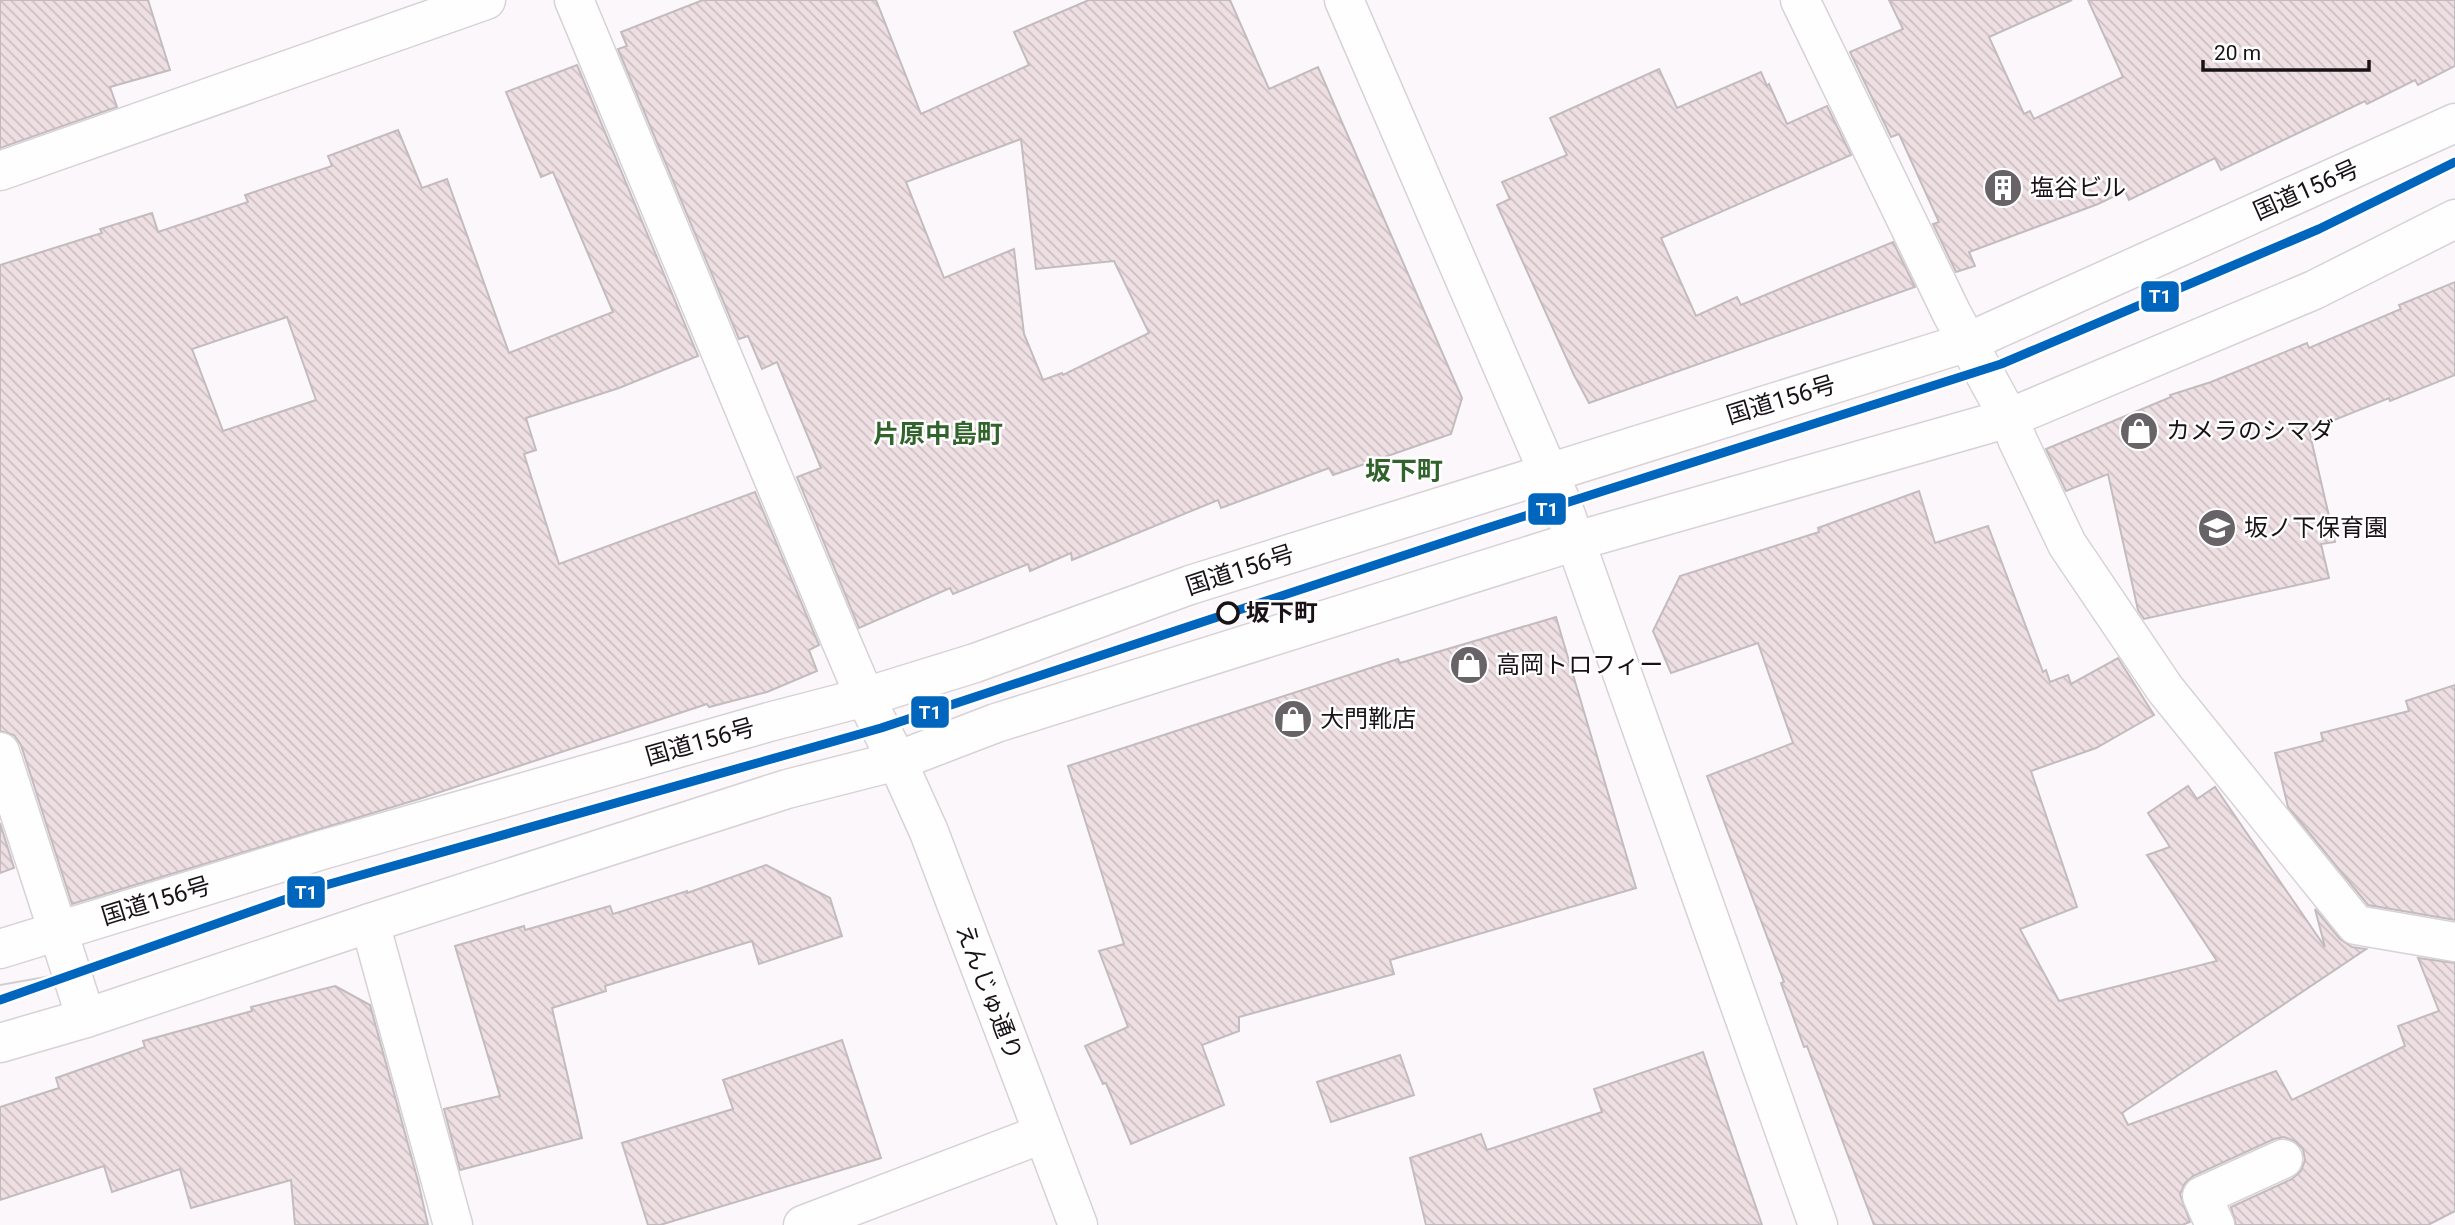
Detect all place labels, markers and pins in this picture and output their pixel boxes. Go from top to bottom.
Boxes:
building icon: 塩谷ビル [1982,167,2024,209]
place label: 塩谷ビル [2030,174,2126,202]
shop icon: カメラのシマダ [2118,410,2160,452]
place label: カメラのシマダ [2166,417,2334,445]
school or university icon: 坂ノ下保育園 [2196,507,2238,549]
place label: 坂ノ下保育園 [2244,514,2388,542]
place label: 坂下町 [1246,599,1318,627]
marker: 坂下町 [1217,602,1239,624]
shop icon: 高岡トロフィー [1448,644,1490,686]
place label: 高岡トロフィー [1496,651,1664,679]
shop icon: 大門靴店 [1272,698,1314,740]
place label: 大門靴店 [1320,705,1416,733]

